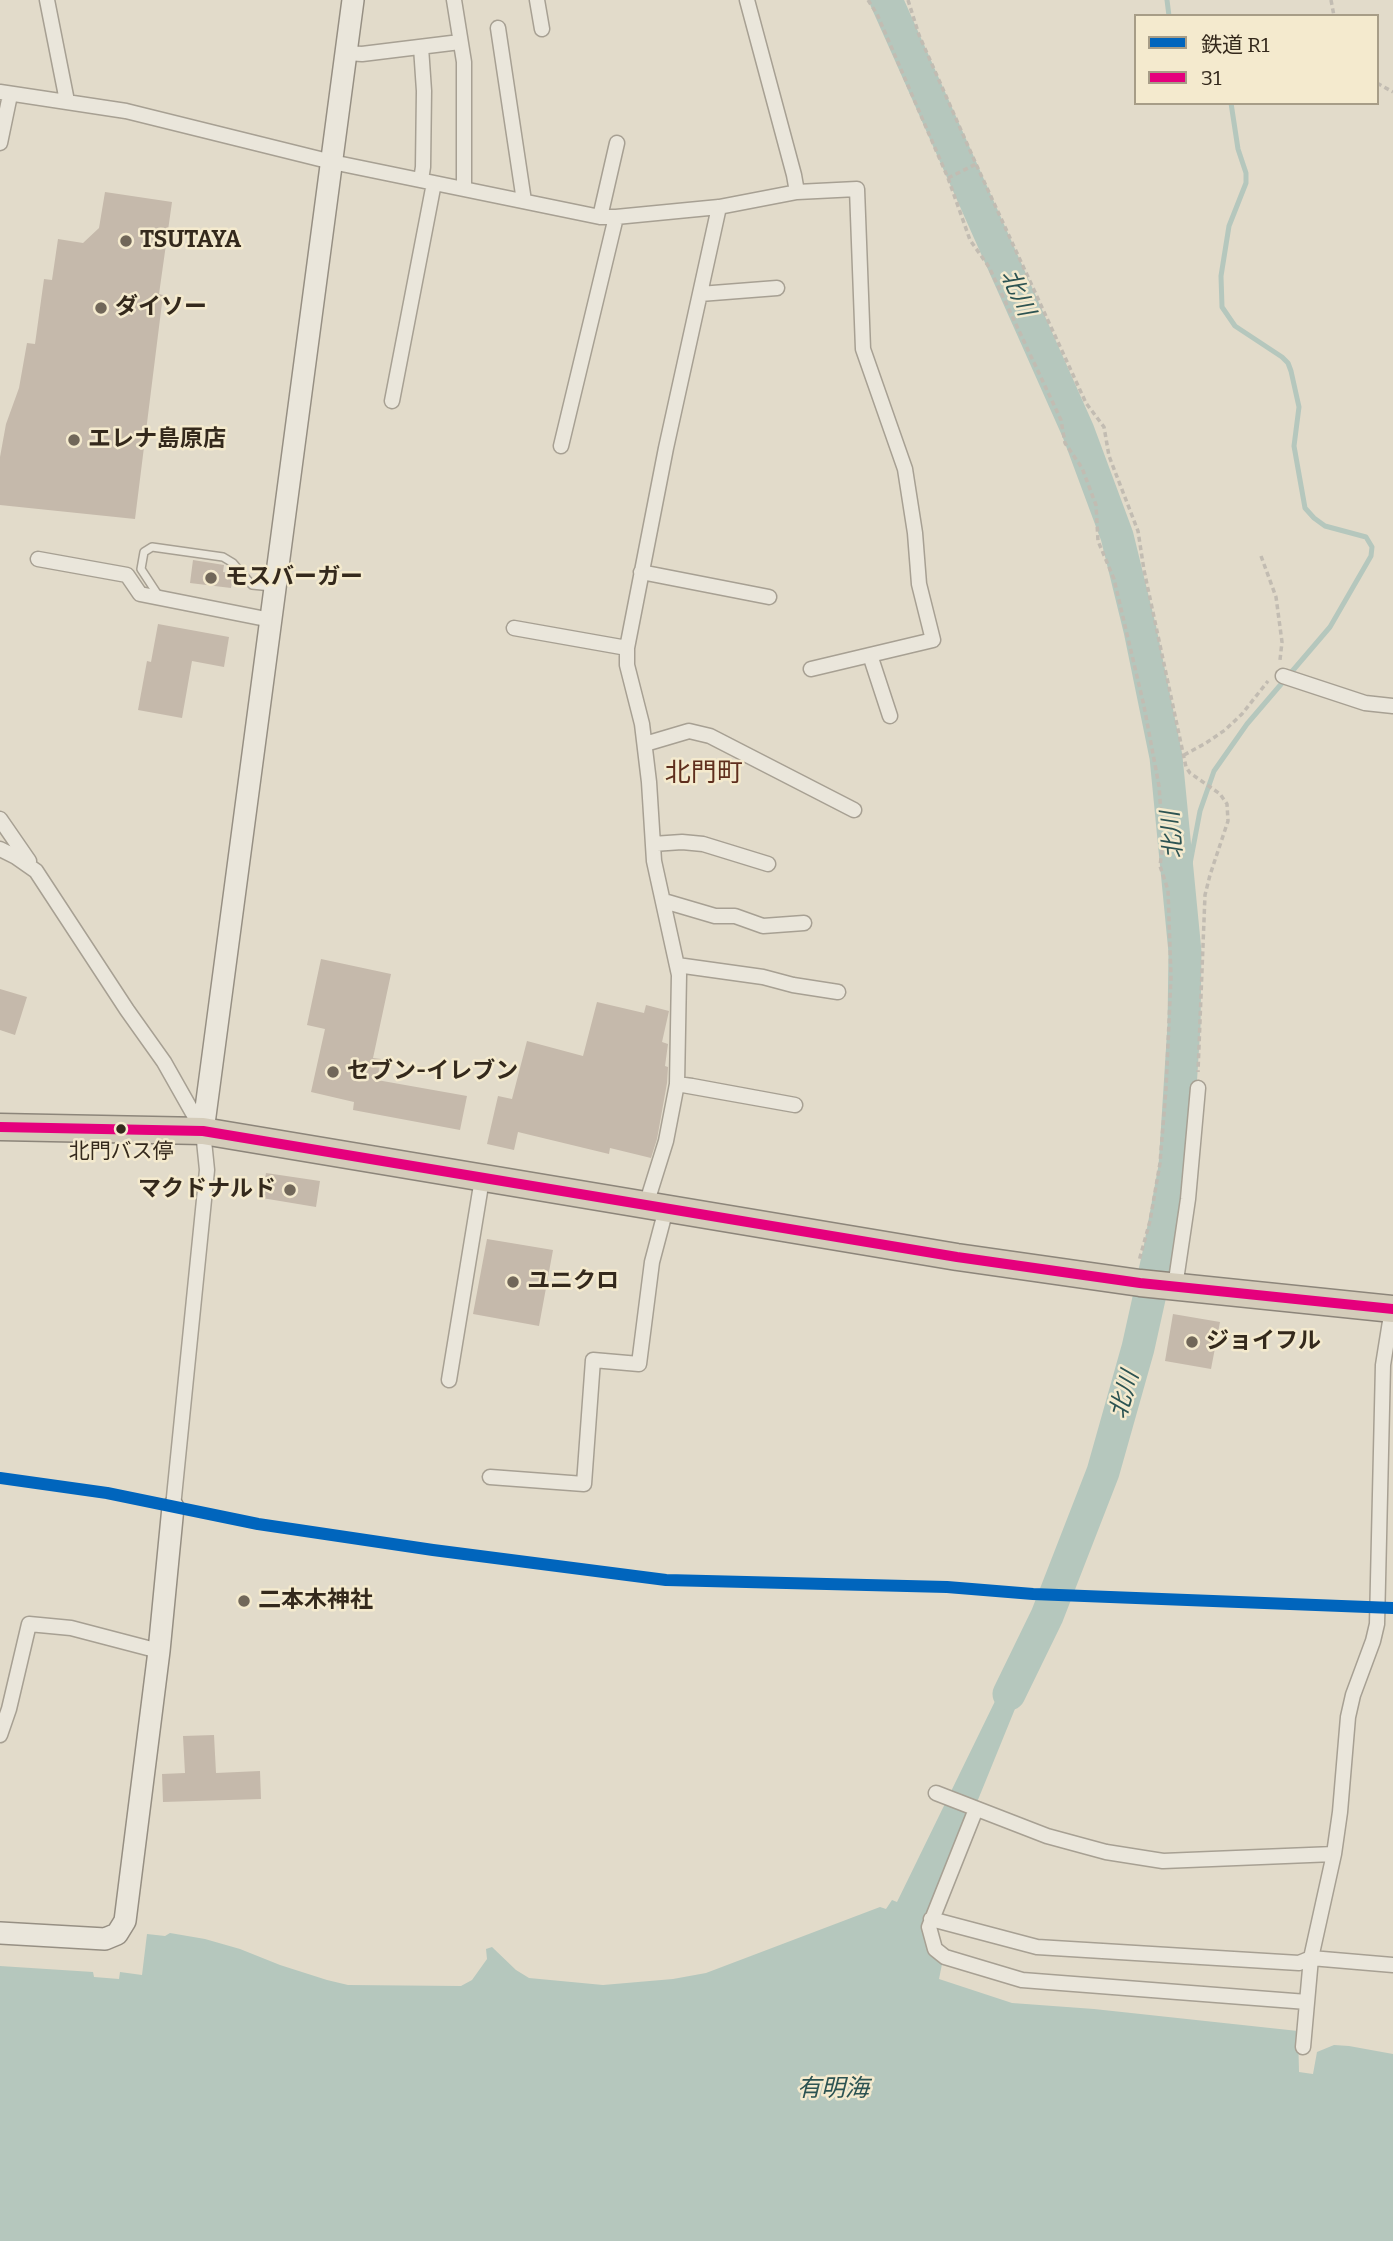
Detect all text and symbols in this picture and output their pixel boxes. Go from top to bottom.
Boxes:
legend [1134,14,1379,105]
text: 鉄道 R1 [1201,32,1270,58]
text: 31 [1201,65,1222,91]
place label: TSUTAYA [140,227,241,255]
marker: TSUTAYA [118,233,134,249]
water label: 北川 [994,265,1040,321]
place label: ダイソー [115,294,207,322]
marker: ダイソー [93,300,109,316]
place label: エレナ島原店 [88,426,226,454]
marker: エレナ島原店 [66,432,82,448]
place label: モスバーガー [225,564,363,592]
marker: モスバーガー [203,570,219,586]
district label: 北門町 [665,758,743,790]
water label: 北川 [1157,810,1189,860]
place label: セブン-イレブン [347,1058,518,1086]
marker: セブン-イレブン [325,1064,341,1080]
marker: 北門バス停 [114,1122,128,1136]
place label: 北門バス停 [69,1139,173,1165]
place label: マクドナルド [138,1176,276,1204]
marker: マクドナルド [282,1182,298,1198]
place label: ユニクロ [527,1268,619,1296]
marker: ユニクロ [505,1274,521,1290]
place label: ジョイフル [1206,1328,1321,1356]
marker: ジョイフル [1184,1334,1200,1350]
water label: 北川 [1105,1368,1145,1422]
place label: 二本木神社 [258,1587,373,1615]
marker: 二本木神社 [236,1593,252,1609]
water label: 有明海 [797,2075,869,2103]

